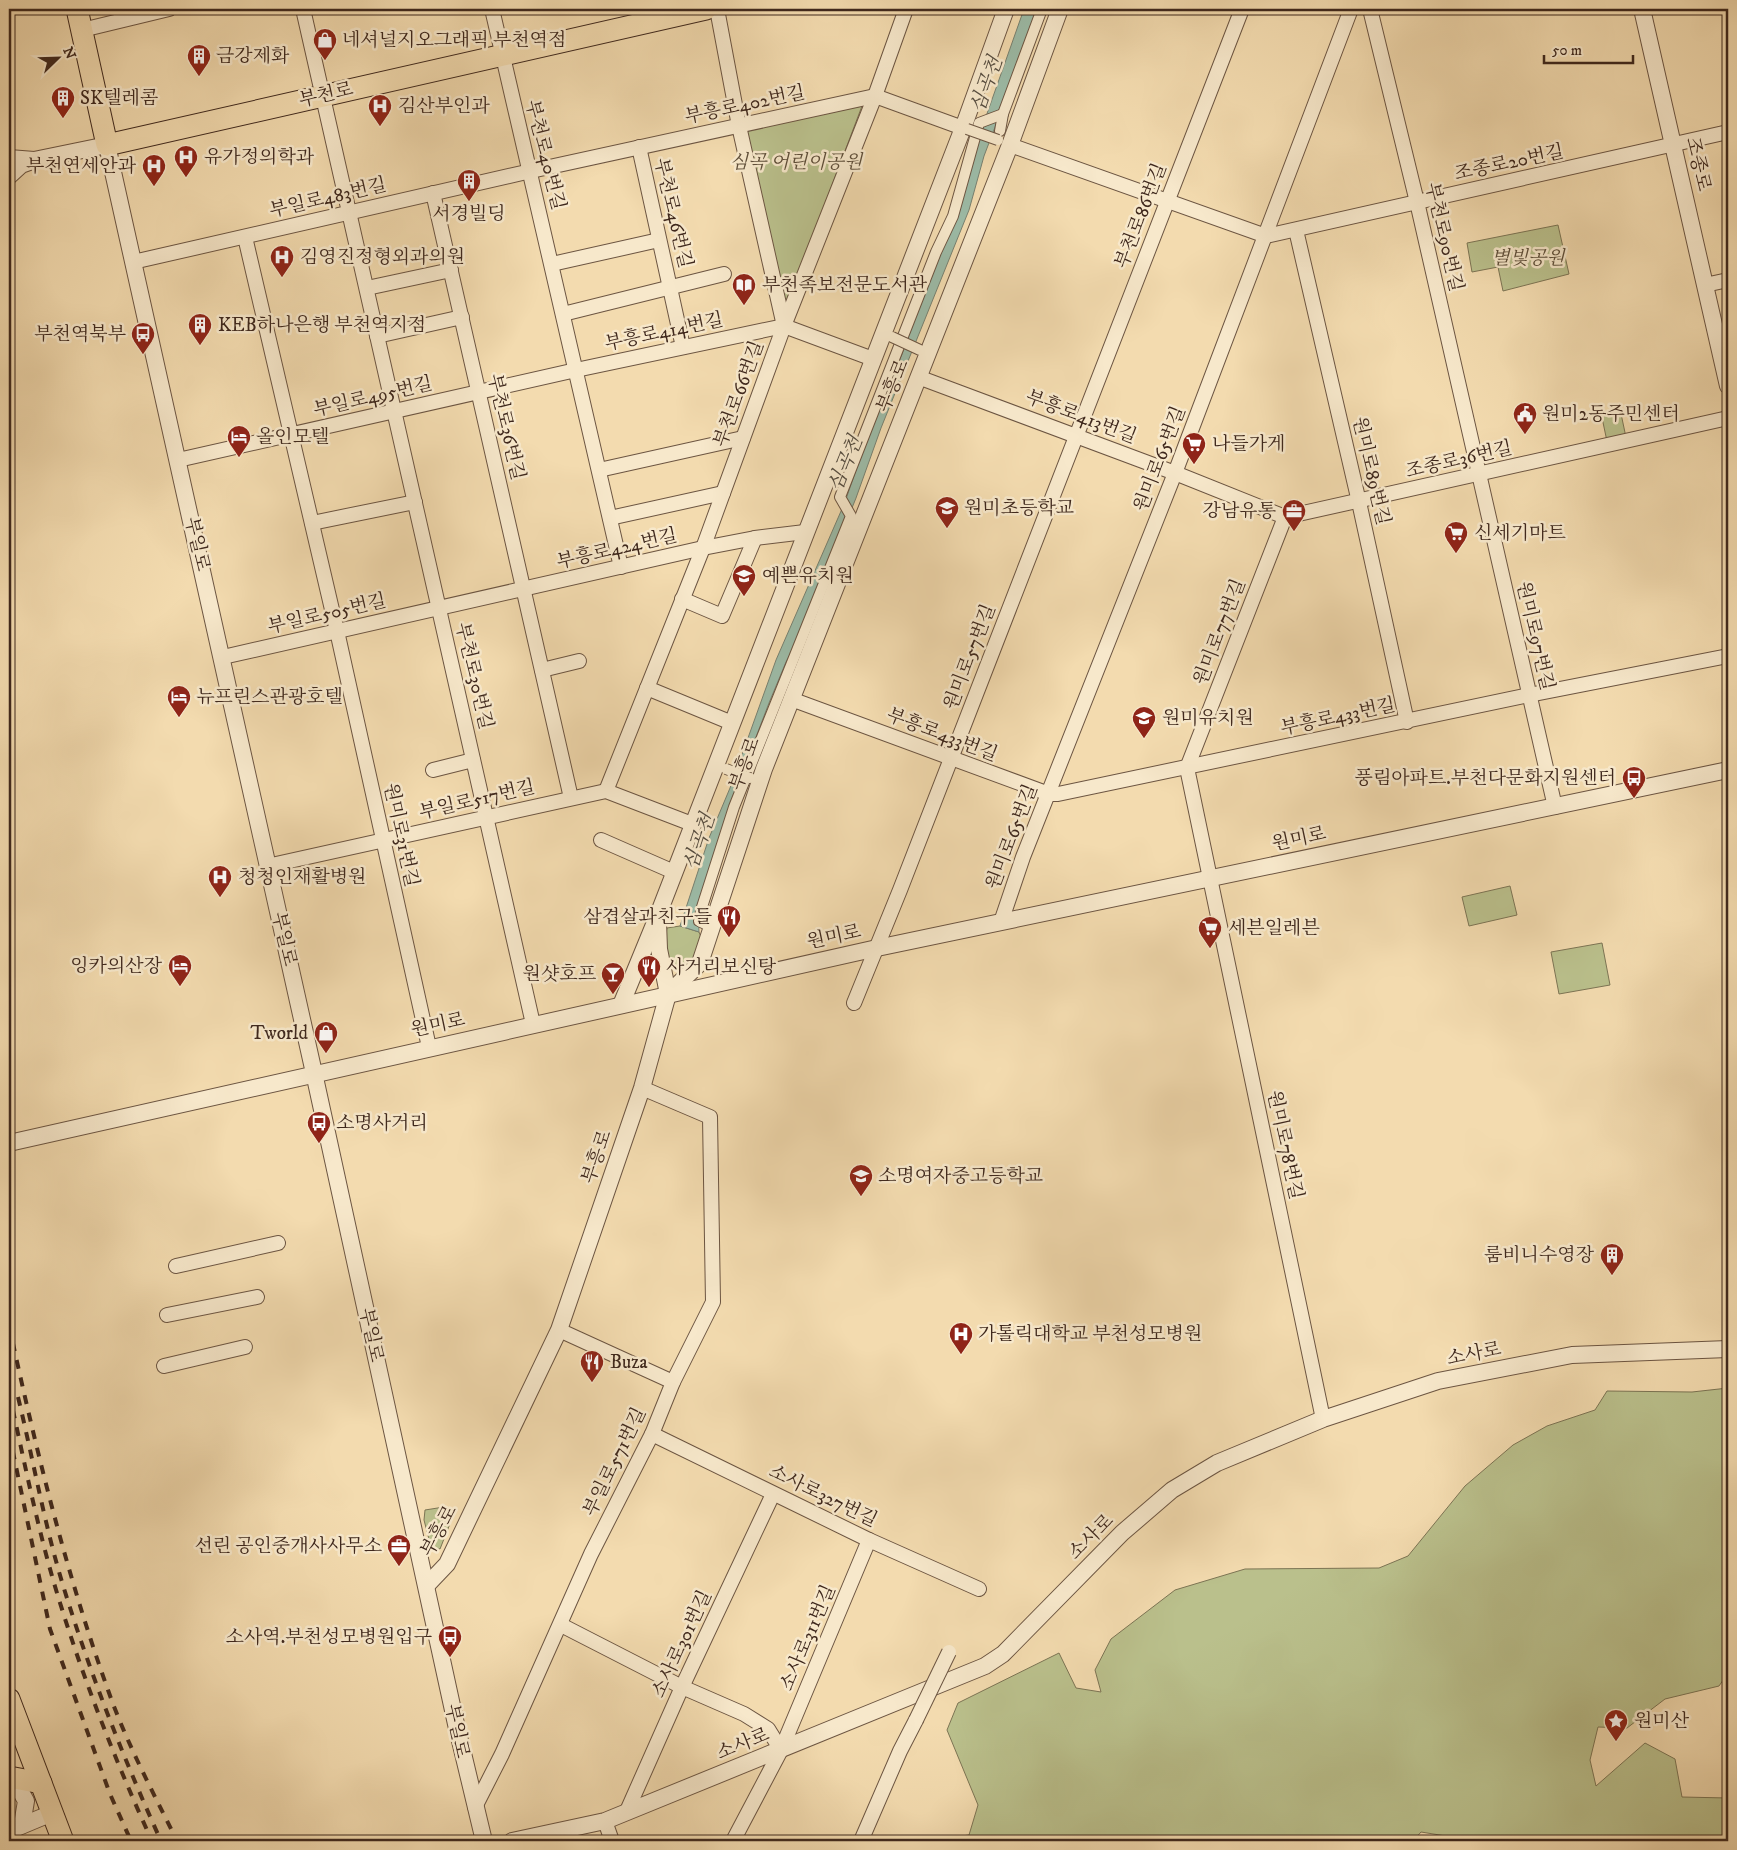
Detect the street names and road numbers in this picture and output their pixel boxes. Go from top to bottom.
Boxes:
street label: 부천로 [297,78,355,112]
street label: 부흥로402번길 [683,81,807,129]
street label: 부천로40번길 [520,97,570,213]
street label: 조종로 [1681,135,1715,193]
street label: 조종로20번길 [1452,140,1566,186]
street label: 부천로46번길 [649,156,697,270]
street label: 부천로86번길 [1110,160,1172,272]
street label: 부일로483번길 [267,173,389,223]
street label: 부천로90번길 [1420,180,1468,294]
street label: 부흥로414번길 [603,308,725,356]
street label: 부천로66번길 [709,338,769,450]
street label: 부흥로 [872,356,914,416]
street label: 부천로36번길 [483,371,529,483]
street label: 부일로495번길 [311,372,435,422]
street label: 부흥로413번길 [1022,385,1140,449]
street label: 원미로65번길 [1129,403,1191,515]
street label: 원미로89번길 [1347,414,1395,528]
street label: 조종로36번길 [1403,437,1515,483]
street label: 부일로 [180,515,214,573]
street label: 부흥로424번길 [554,524,680,574]
street label: 원미로77번길 [1189,576,1251,688]
street label: 원미로97번길 [1511,579,1559,693]
street label: 부일로505번길 [266,589,388,639]
street label: 원미로57번길 [939,601,1001,713]
street label: 부천로30번길 [451,620,497,732]
street label: 부흥로433번길 [1278,694,1398,740]
street label: 부흥로433번길 [883,703,1001,767]
street label: 부흥로 [725,734,765,794]
street label: 부일로517번길 [417,775,537,825]
street label: 원미로31번길 [379,781,423,889]
street label: 원미로65번길 [981,781,1043,893]
street label: 원미로 [1270,822,1328,856]
street label: 부일로 [267,910,301,968]
street label: 원미로 [805,920,863,954]
street label: 원미로 [409,1008,467,1042]
street label: 원미로78번길 [1262,1088,1308,1202]
street label: 부흥로 [577,1127,617,1187]
street label: 부일로 [354,1306,388,1364]
street label: 소사로 [1445,1337,1503,1371]
street label: 부일로571번길 [579,1404,651,1520]
street label: 소사로327번길 [765,1460,881,1532]
street label: 부흥로 [416,1501,462,1561]
street label: 소사로 [1063,1509,1119,1565]
street label: 소사로311번길 [775,1582,841,1694]
street label: 소사로301번길 [647,1587,717,1701]
street label: 부일로 [440,1702,474,1760]
street label: 소사로 [713,1723,773,1765]

